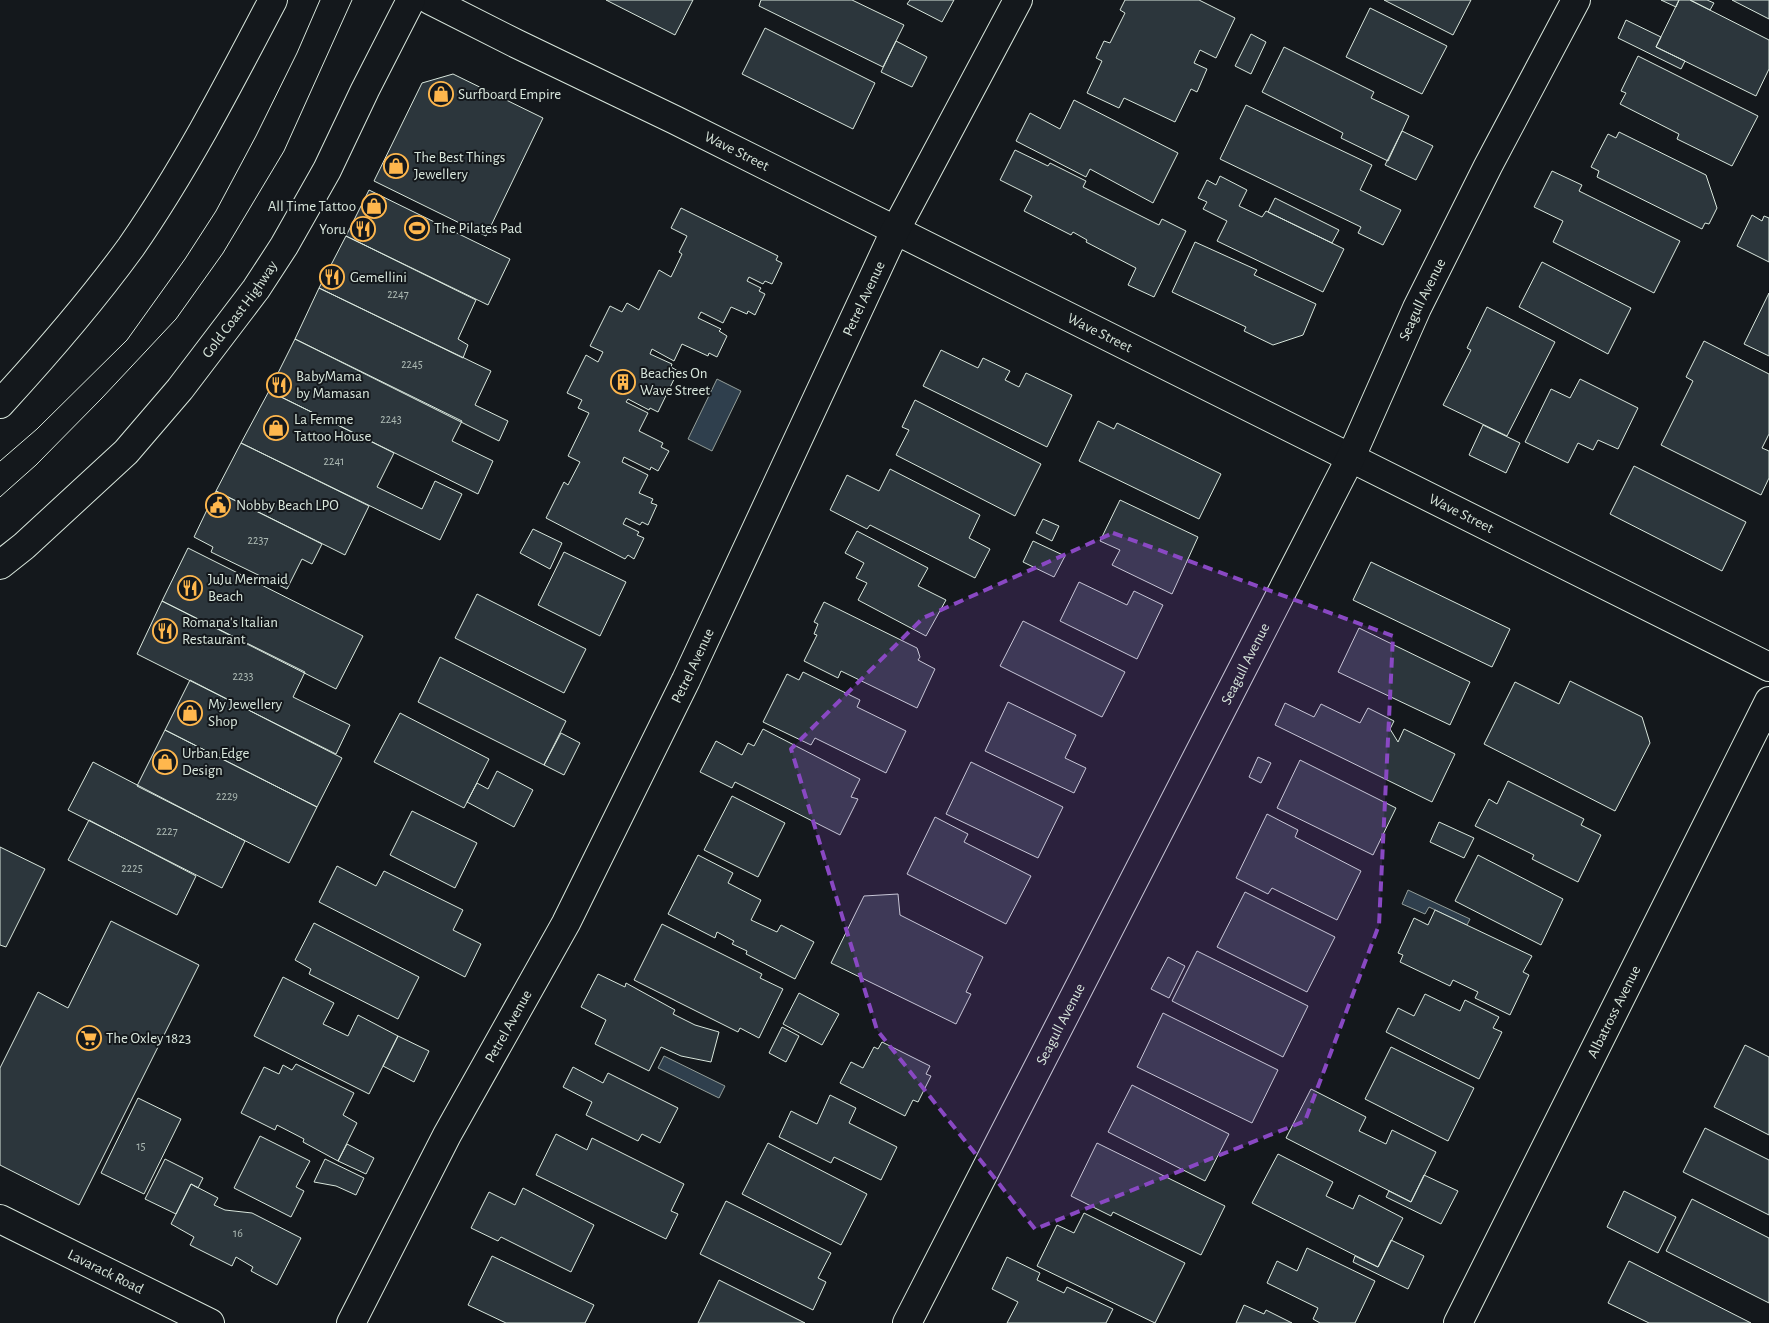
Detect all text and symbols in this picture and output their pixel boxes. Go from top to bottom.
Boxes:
shop icon: Surfboard Empire [428,81,454,107]
place label: Surfboard Empire [458,87,561,102]
street label: Wave Street [702,129,772,174]
place label: The Best Things Jewellery [414,150,505,182]
shop icon: The Best Things Jewellery [383,153,409,179]
shop icon: All Time Tattoo [361,193,387,219]
place label: All Time Tattoo [268,199,356,214]
sports icon: The Pilates Pad [404,215,430,241]
restaurant icon: Yoru [350,216,376,242]
place label: The Pilates Pad [434,221,522,236]
place label: Yoru [319,222,346,237]
street label: Seagull Avenue [1397,256,1449,343]
street label: Gold Coast Highway [200,258,281,361]
street label: Petrel Avenue [840,259,888,338]
restaurant icon: Gemellini [319,264,345,290]
place label: Gemellini [350,270,407,285]
house number: 2247 [387,288,409,300]
street label: Wave Street [1065,311,1135,355]
house number: 2245 [401,358,423,370]
place label: Beaches On Wave Street [640,366,710,398]
place label: BabyMama by Mamasan [296,369,370,401]
building icon: Beaches On Wave Street [610,369,636,395]
restaurant icon: BabyMama by Mamasan [266,372,292,398]
place label: La Femme Tattoo House [294,412,371,444]
house number: 2243 [380,413,402,425]
shop icon: La Femme Tattoo House [263,415,289,441]
house number: 2241 [324,455,344,467]
street label: Wave Street [1426,491,1496,536]
public building icon: Nobby Beach LPO [205,492,231,518]
place label: Nobby Beach LPO [236,498,339,513]
house number: 2237 [248,534,268,546]
place label: JuJu Mermaid Beach [208,572,288,604]
restaurant icon: JuJu Mermaid Beach [177,575,203,601]
place label: Romana's Italian Restaurant [182,615,278,647]
restaurant icon: Romana's Italian Restaurant [152,618,178,644]
street label: Seagull Avenue [1218,621,1273,707]
street label: Petrel Avenue [669,626,717,706]
house number: 2233 [233,670,253,682]
place label: My Jewellery Shop [208,697,283,729]
shop icon: My Jewellery Shop [177,700,203,726]
place label: Urban Edge Design [182,746,250,778]
shop icon: Urban Edge Design [152,749,178,775]
house number: 2229 [216,790,238,802]
house number: 2227 [156,825,178,837]
house number: 2225 [121,862,143,874]
street label: Albatross Avenue [1585,963,1644,1061]
street label: Seagull Avenue [1034,981,1088,1067]
street label: Petrel Avenue [482,987,535,1065]
supermarket icon: The Oxley 1823 [76,1025,102,1051]
place label: The Oxley 1823 [106,1031,191,1046]
house number: 15 [136,1140,146,1152]
house number: 16 [233,1227,243,1239]
street label: Lavarack Road [65,1247,146,1297]

